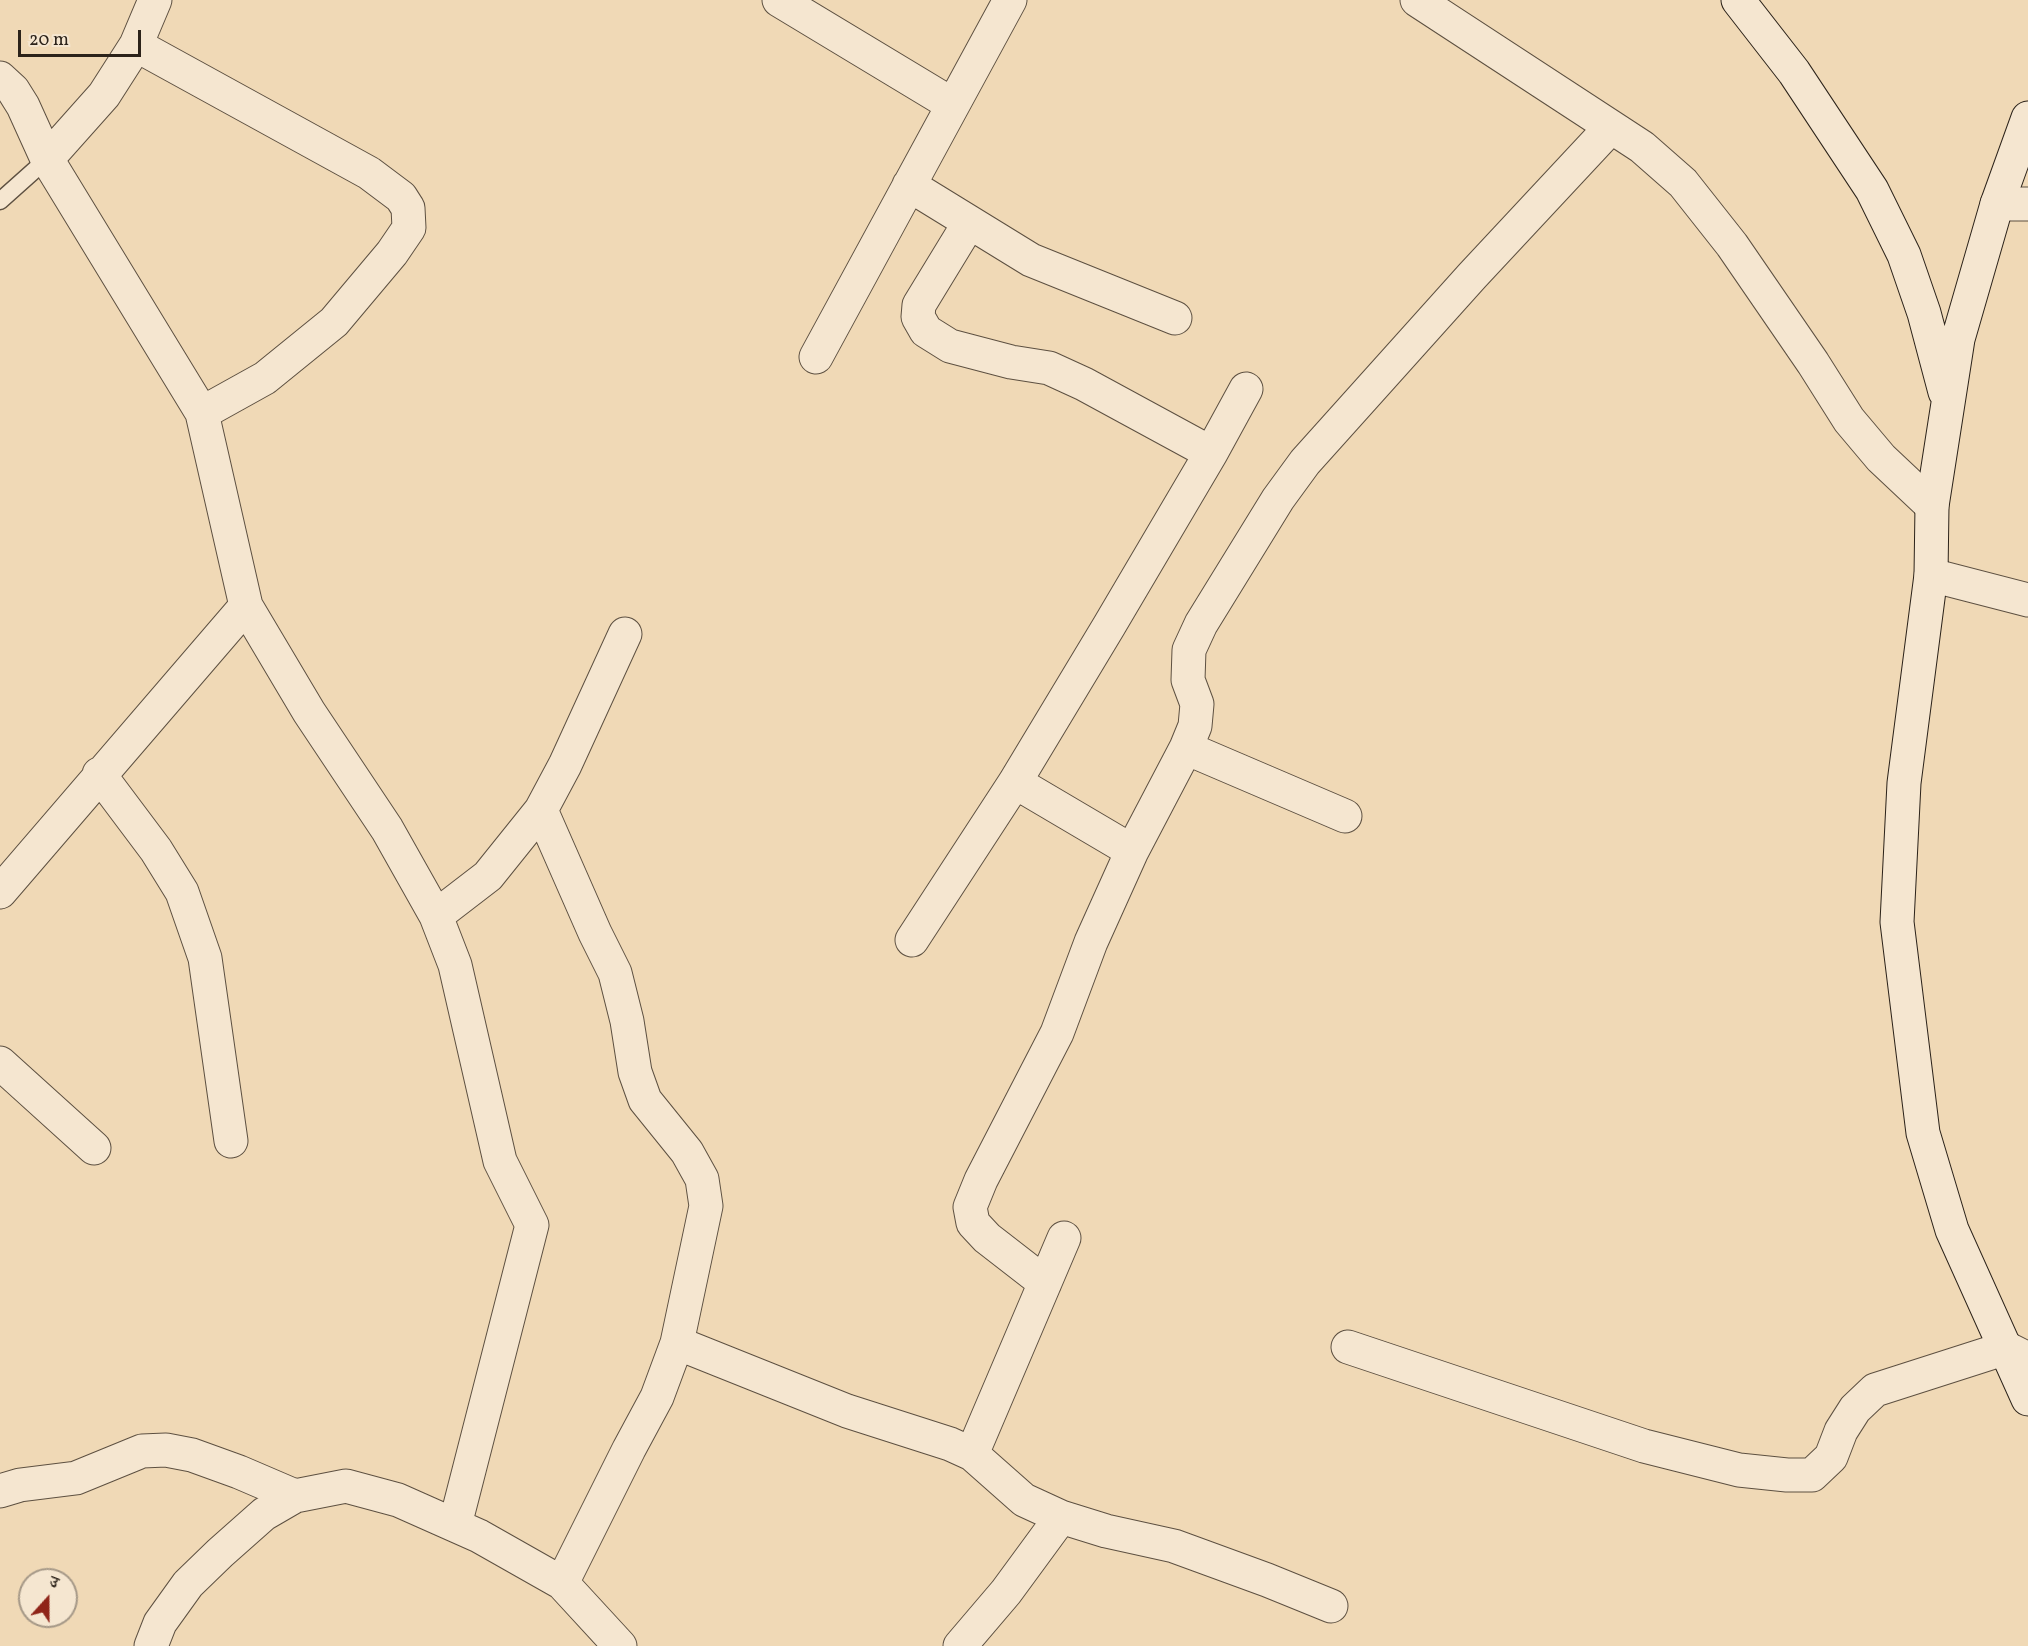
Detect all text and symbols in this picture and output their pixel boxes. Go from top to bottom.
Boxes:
scale bar [21,18,144,56]
text: 20 m [29,28,69,53]
north arrow [18,1568,78,1628]
text: उ [46,1571,61,1595]

